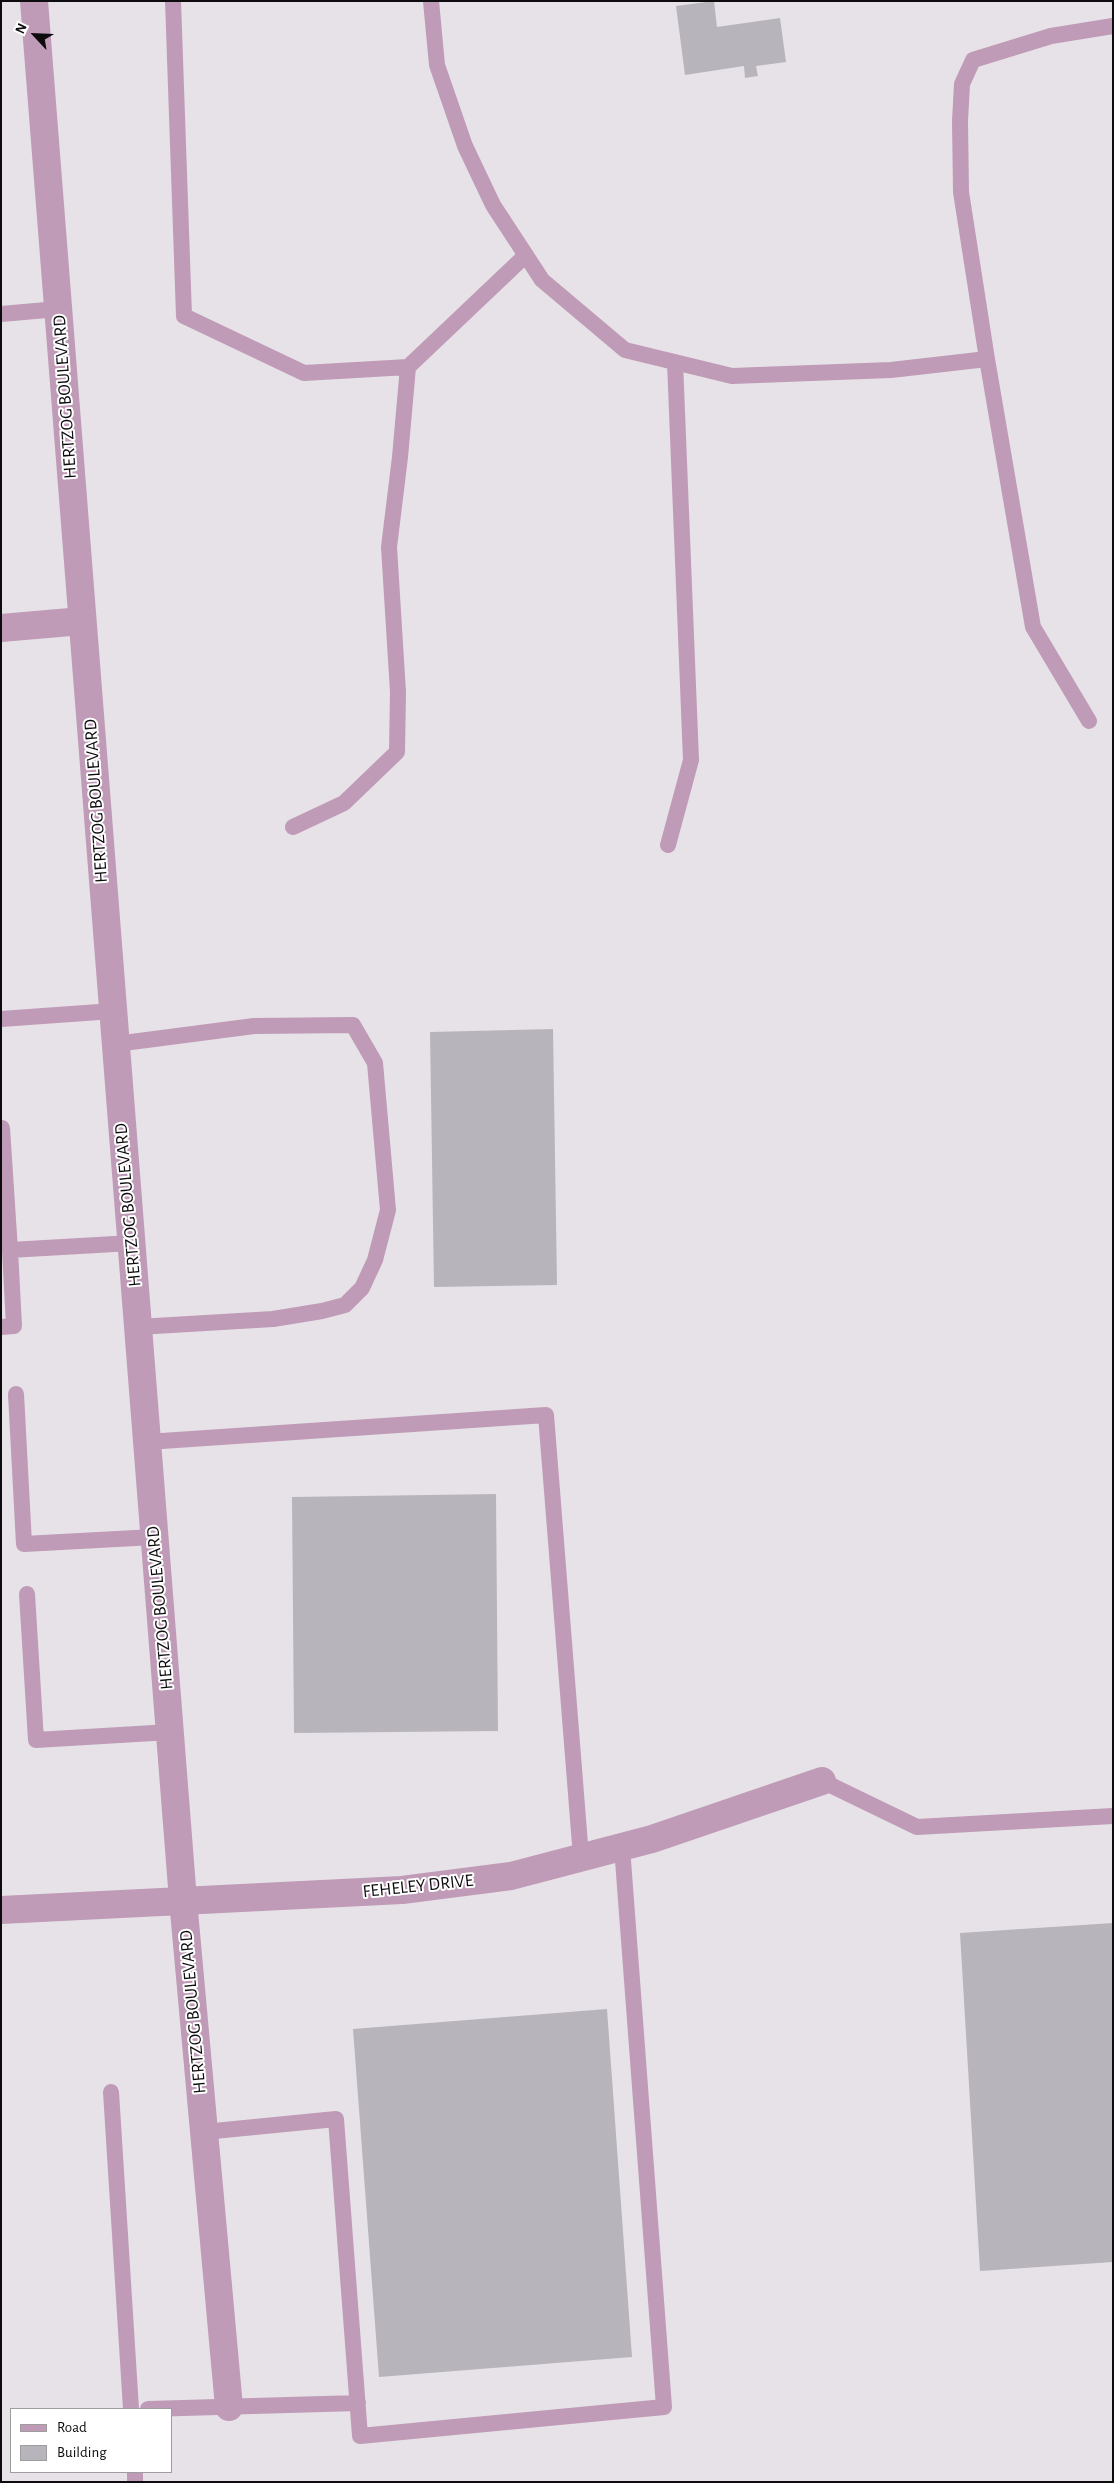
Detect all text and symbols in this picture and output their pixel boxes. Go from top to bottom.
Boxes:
north arrow [10,10,60,60]
text: N [13,21,30,36]
street label: HERTZOG BOULEVARD [49,314,81,480]
street label: HERTZOG BOULEVARD [80,718,112,884]
street label: HERTZOG BOULEVARD [110,1122,146,1288]
street label: HERTZOG BOULEVARD [142,1525,178,1691]
street label: FEHELEY DRIVE [362,1869,474,1903]
street label: HERTZOG BOULEVARD [175,1929,211,2095]
legend [10,2408,172,2473]
text: Road [57,2420,87,2435]
text: Building [57,2445,107,2460]

